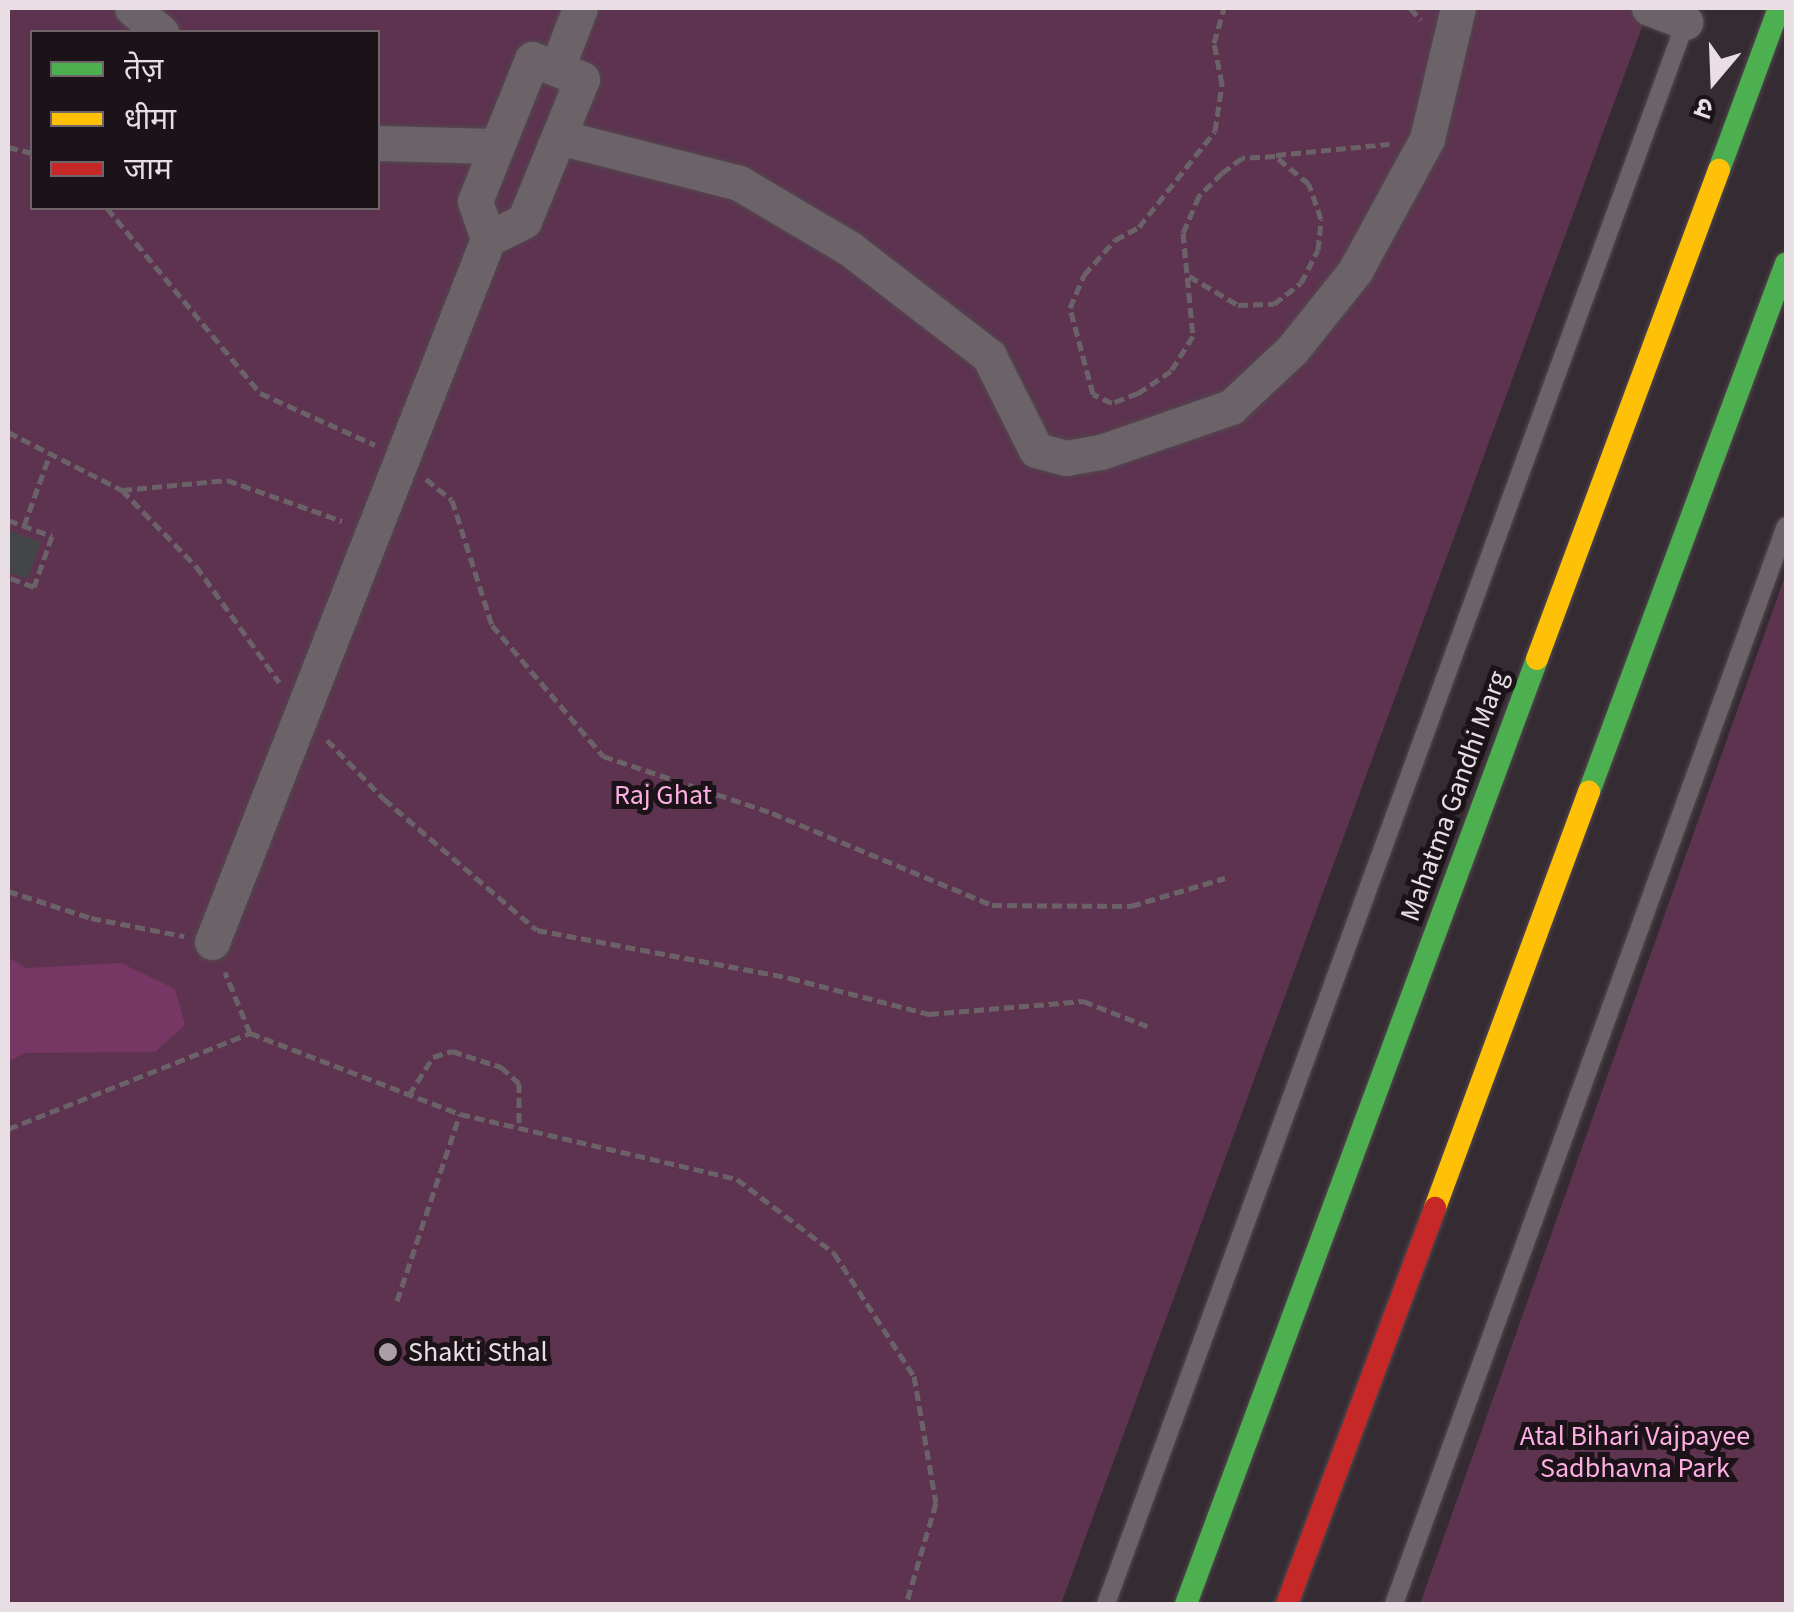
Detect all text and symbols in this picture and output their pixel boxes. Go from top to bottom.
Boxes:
legend [30,30,380,210]
north arrow [1664,30,1764,130]
text: तेज़ [124,48,163,91]
text: उ [1690,87,1719,130]
text: धीमा [124,98,176,141]
text: जाम [124,148,172,191]
street label: Mahatma Gandhi Marg [1393,666,1515,926]
park label: Raj Ghat [614,778,712,812]
place label: Shakti Sthal [408,1335,548,1369]
marker: Shakti Sthal [377,1341,399,1363]
park label: Atal Bihari Vajpayee Sadbhavna Park [1520,1419,1750,1485]

